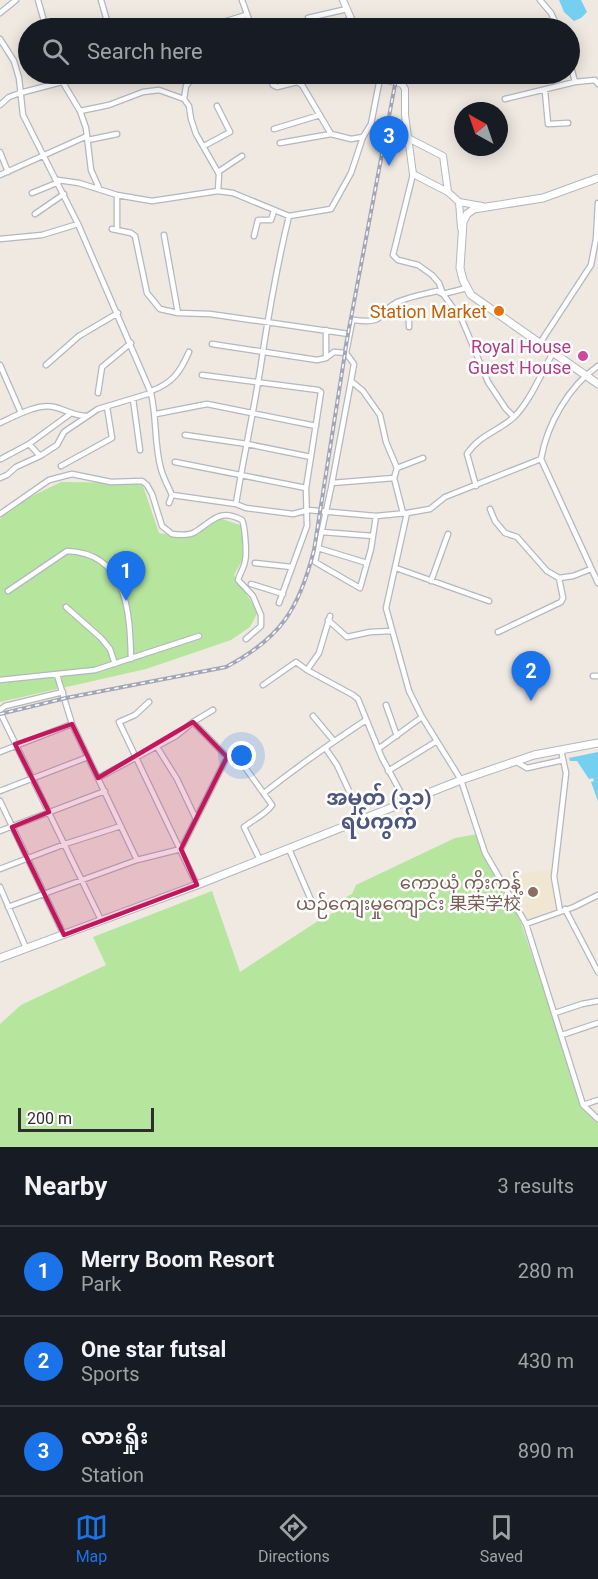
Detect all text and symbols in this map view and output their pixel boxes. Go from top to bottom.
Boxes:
search box [18,18,580,84]
icon: search [39,35,72,68]
text: Search here [87,39,203,64]
north arrow [454,102,508,156]
pin: 3 [370,116,408,166]
place label: Station Market [370,301,487,322]
marker: Station Market [492,304,506,318]
place label: Royal House Guest House [468,336,571,378]
marker: Royal House Guest House [576,349,590,363]
pin: 1 [106,552,146,601]
pin: 2 [512,652,550,701]
your location [227,741,256,770]
district label: အမှတ် (၁၁) ရပ်ကွက် [326,782,432,839]
place label: ကော့ယုံ ကိုးကန့် ယဉ်ကျေးမှုကျောင်း 果荣学校 [296,869,524,919]
marker: ကော့ယုံ ကိုးကန့် ယဉ်ကျေးမှုကျောင်း 果荣学校 [526,885,540,899]
scale bar [18,1105,154,1132]
text: 200 m [27,1109,72,1128]
text: Nearby [24,1171,107,1201]
text: 3 results [498,1174,574,1198]
text: Merry Boom Resort [81,1247,274,1272]
text: 1 [38,1259,49,1283]
text: 280 m [518,1259,574,1283]
text: Park [81,1272,121,1296]
text: One star futsal [81,1337,226,1362]
text: 2 [38,1349,49,1373]
text: 430 m [518,1349,574,1373]
text: Sports [81,1362,140,1386]
text: လားရှိုး [81,1424,148,1449]
text: 3 [38,1439,49,1463]
text: 890 m [518,1439,574,1463]
text: Station [81,1463,144,1487]
tab: Map [75,1511,108,1566]
tab: Directions [258,1511,330,1566]
tab: Saved [480,1511,523,1566]

